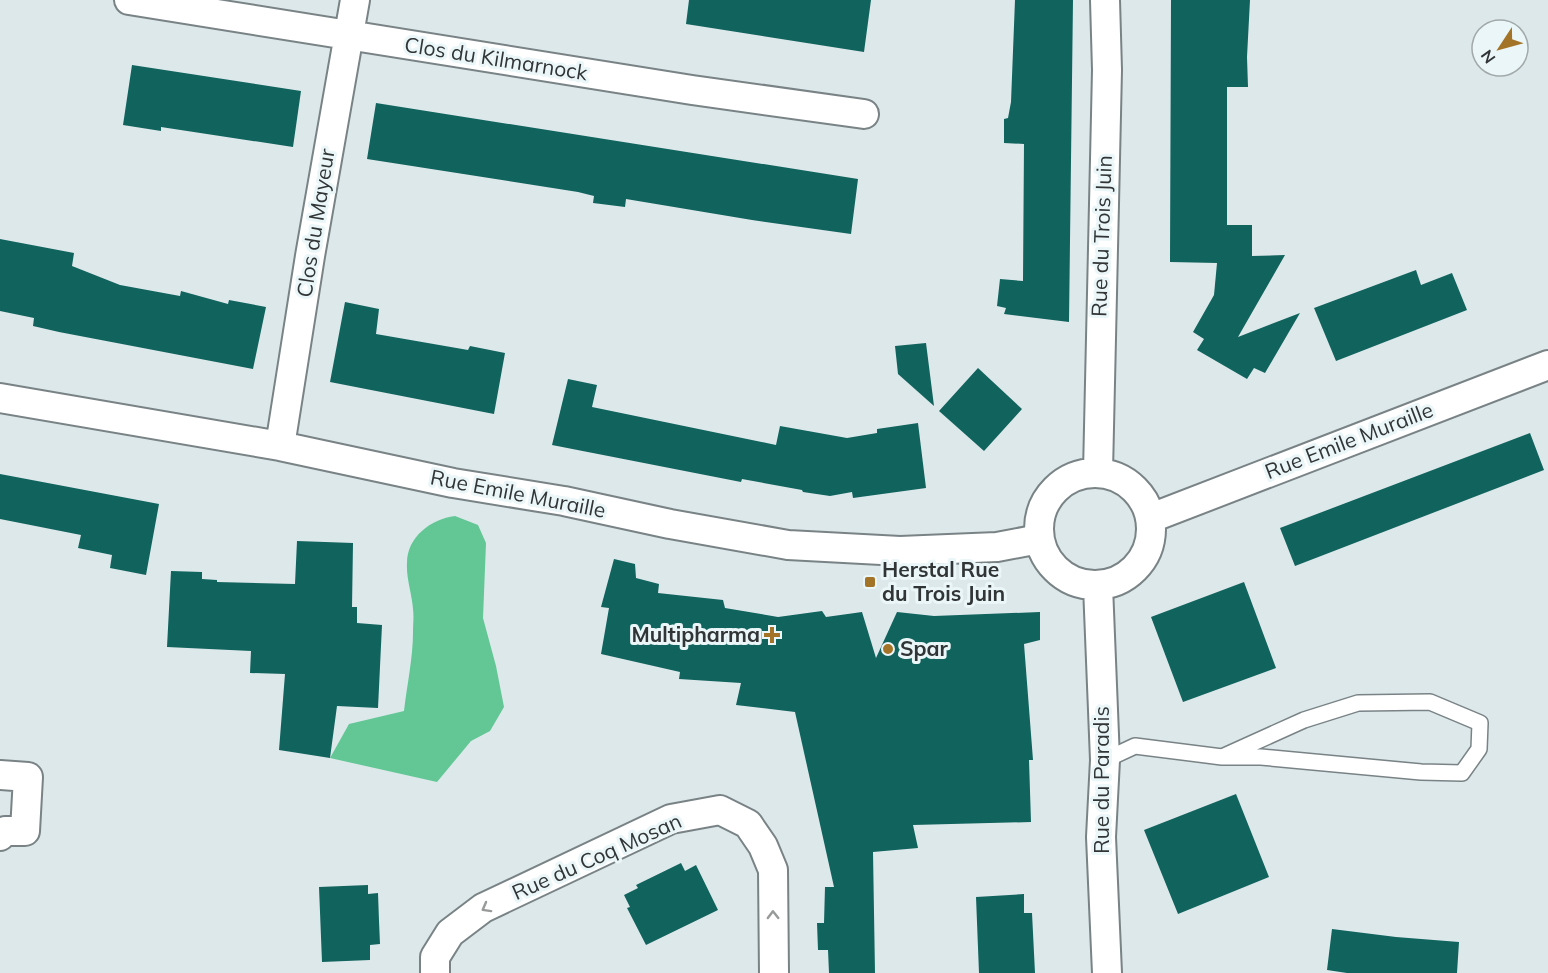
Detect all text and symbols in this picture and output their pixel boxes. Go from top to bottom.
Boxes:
north arrow [1470,18,1530,78]
street label: Clos du Kilmarnock [403,31,590,85]
text: N [1476,46,1500,68]
street label: Clos du Mayeur [290,146,340,299]
street label: Rue du Trois Juin [1085,155,1117,317]
street label: Rue Emile Muraille [1261,396,1436,484]
street label: Rue Emile Muraille [428,463,608,523]
place label: Herstal Rue du Trois Juin [882,556,1005,606]
marker: Herstal Rue du Trois Juin [863,575,877,589]
place label: Multipharma [631,621,760,647]
marker: Multipharma [765,628,779,642]
place label: Spar [900,635,949,661]
marker: Spar [881,642,895,656]
street label: Rue du Paradis [1088,706,1114,854]
street label: Rue du Coq Mosan [508,807,685,905]
one-way arrow [481,901,492,912]
one-way arrow [767,910,780,919]

